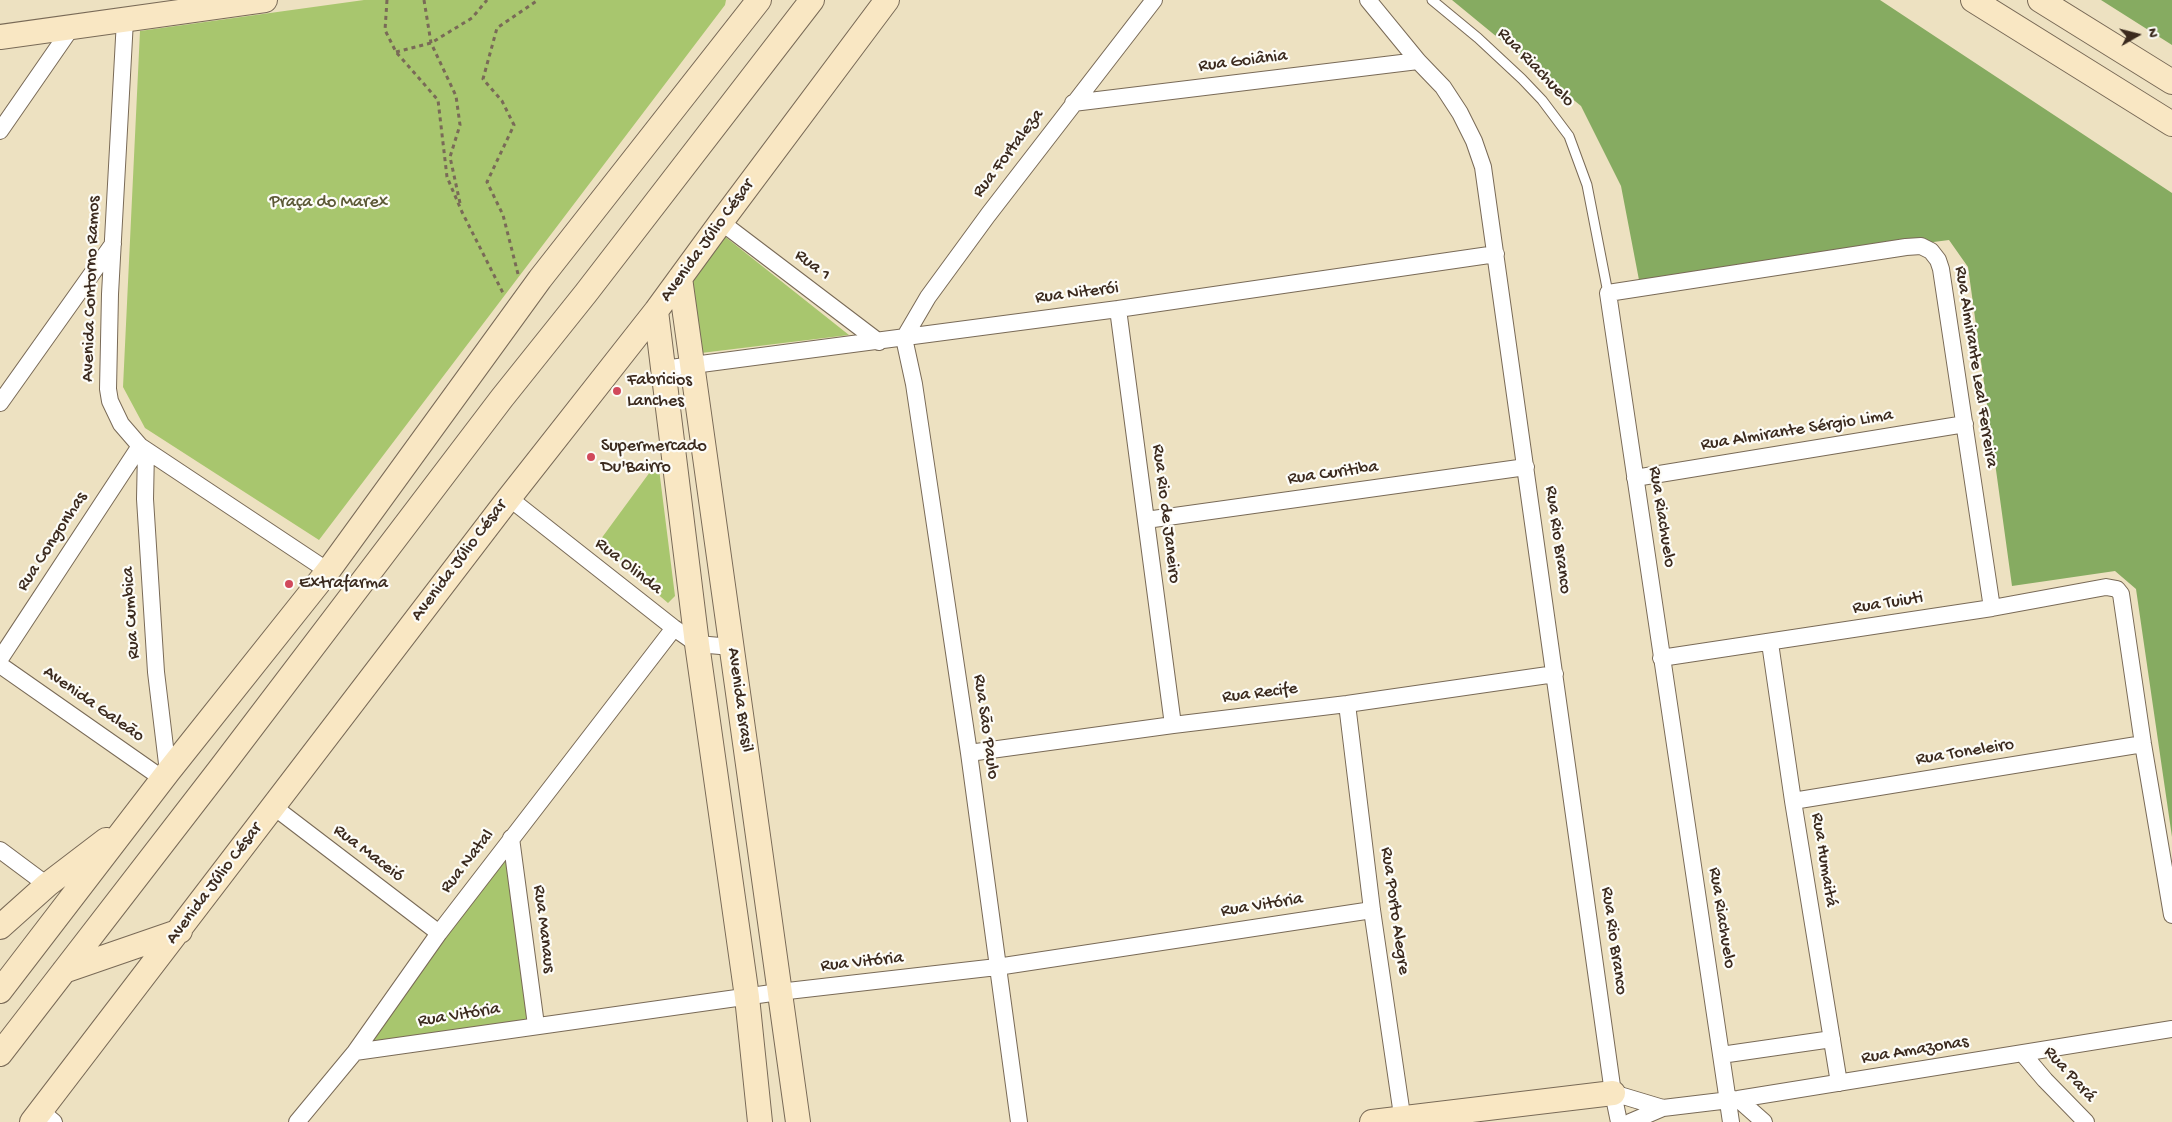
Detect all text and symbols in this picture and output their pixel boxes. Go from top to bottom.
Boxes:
north arrow [2112,10,2162,60]
street label: Rua Riachuelo [1492,24,1578,112]
text: N [2143,27,2161,39]
street label: Rua Goiânia [1197,46,1289,78]
street label: Rua Fortaleza [969,105,1049,203]
street label: Avenida Júlio César [656,175,760,307]
park label: Praça do Marex [270,192,388,214]
street label: Avenida Contorno Ramos [78,196,106,382]
street label: Rua 1 [790,246,834,286]
street label: Rua Almirante Leal Ferreira [1948,265,2002,469]
street label: Rua Niterói [1034,278,1120,310]
place label: Fabricios Lanches [627,370,692,412]
marker: Fabricios Lanches [611,385,623,397]
street label: Rua Almirante Sérgio Lima [1699,405,1895,457]
place label: Supermercado Du'Bairro [601,436,707,478]
street label: Rua Rio de Janeiro [1146,443,1184,585]
marker: Supermercado Du'Bairro [585,451,597,463]
street label: Rua Curitiba [1286,457,1380,491]
street label: Rua Riachuelo [1642,465,1680,569]
street label: Rua Rio Branco [1539,485,1575,595]
street label: Rua Congonhas [13,488,93,596]
street label: Avenida Júlio César [407,496,513,626]
street label: Rua Olinda [590,534,666,600]
street label: Rua Cumbica [118,566,146,660]
place label: Extrafarma [299,573,388,595]
marker: Extrafarma [283,578,295,590]
street label: Rua Tuiuti [1851,588,1925,620]
street label: Avenida Brasil [721,646,757,754]
street label: Avenida Galeão [38,662,148,748]
street label: Rua São Paulo [967,673,1003,781]
street label: Rua Recife [1221,679,1299,709]
street label: Rua Toneleiro [1914,735,2016,771]
street label: Rua Humaitá [1805,811,1841,909]
street label: Avenida Júlio César [162,819,268,949]
street label: Rua Maceió [328,820,408,888]
street label: Rua Natal [436,826,500,898]
street label: Rua Porto Alegre [1374,846,1414,976]
street label: Rua Riachuelo [1702,866,1740,970]
street label: Rua Manaus [527,884,559,974]
street label: Rua Rio Branco [1595,886,1631,996]
street label: Rua Vitória [1219,889,1305,923]
street label: Rua Vitória [820,948,904,978]
street label: Rua Vitória [416,999,502,1033]
street label: Rua Amazonas [1860,1032,1970,1070]
street label: Rua Pará [2038,1042,2100,1108]

